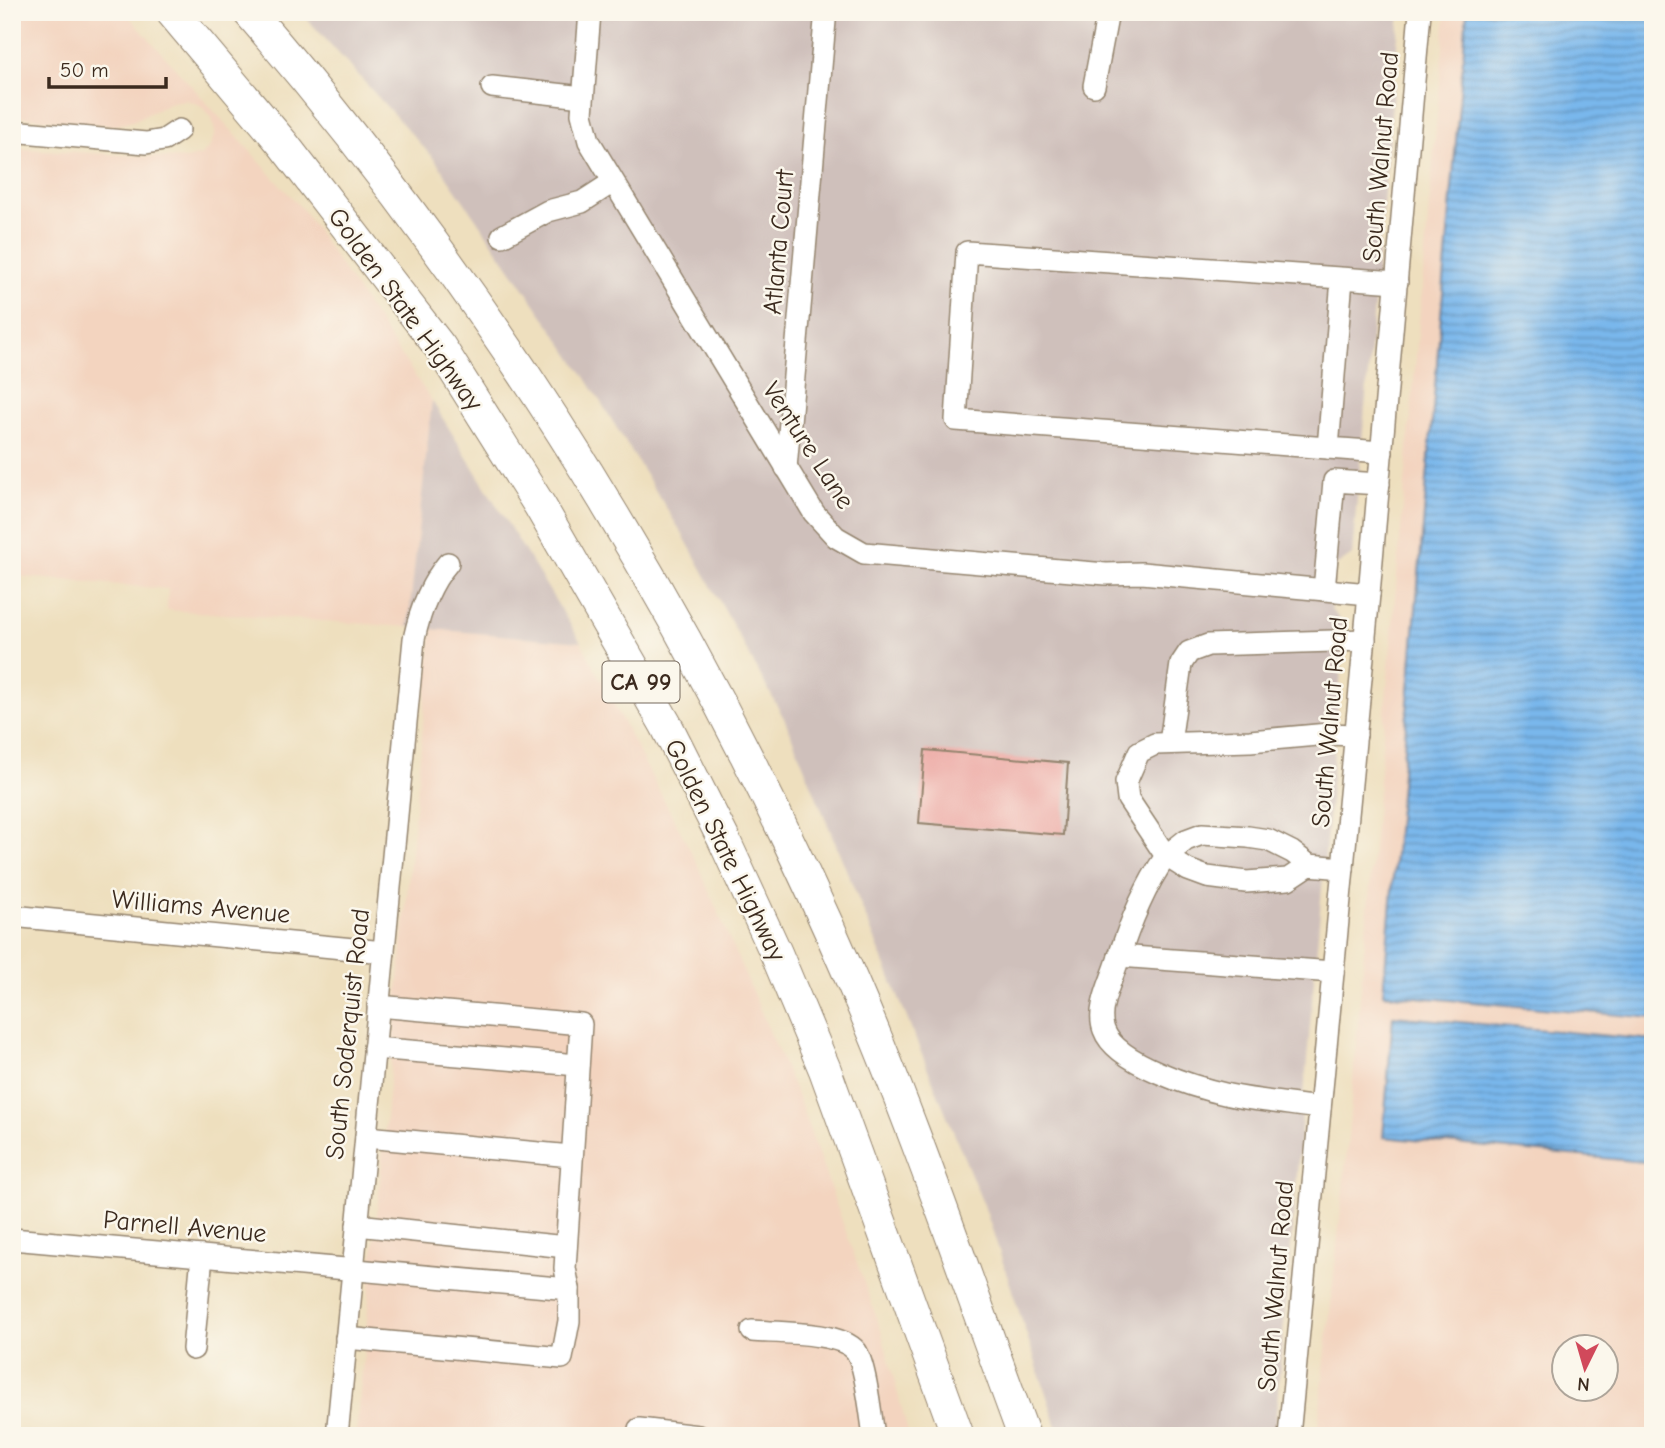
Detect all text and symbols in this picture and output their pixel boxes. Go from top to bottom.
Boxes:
scale bar [49,46,166,90]
street label: South Walnut Road [1357,51,1405,264]
text: 50 m [60,58,109,82]
street label: Atlanta Court [758,167,800,316]
street label: Golden State Highway [322,202,489,417]
street label: Venture Lane [756,376,860,515]
street label: South Walnut Road [1306,616,1354,829]
road number: CA 99 [602,662,680,702]
street label: Golden State Highway [658,735,792,967]
street label: Williams Avenue [110,884,292,930]
street label: South Soderquist Road [320,907,376,1161]
street label: South Walnut Road [1252,1180,1300,1393]
street label: Parnell Avenue [102,1205,268,1249]
north arrow [1550,1332,1620,1402]
text: N [1576,1372,1591,1395]

